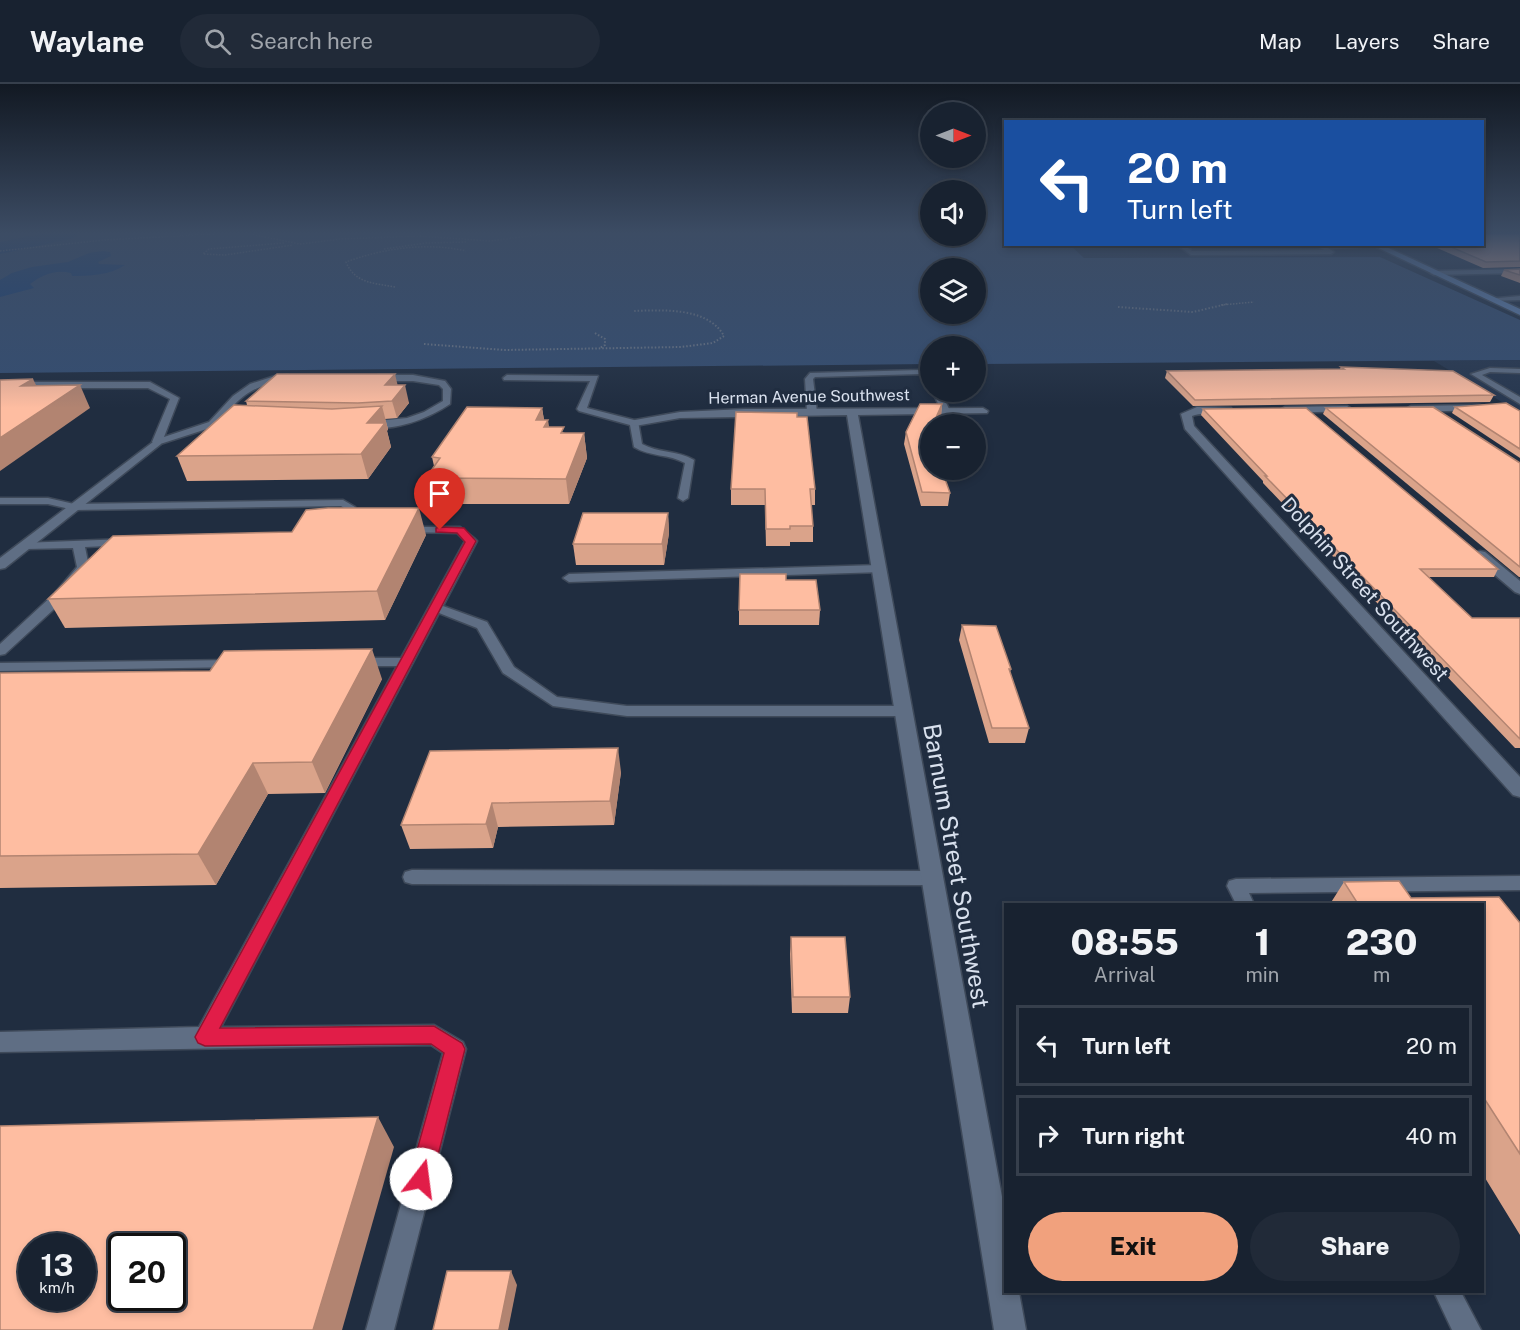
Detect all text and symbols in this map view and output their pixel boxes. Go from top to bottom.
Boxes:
search box [180,14,600,68]
text: Waylane [30,25,144,58]
icon: search [201,25,234,58]
text: Search here [249,28,373,54]
text: Map [1259,29,1302,54]
text: Layers [1335,29,1399,54]
text: Share [1432,29,1490,54]
north arrow [920,102,986,168]
map controls [920,102,986,480]
text: 20 m [1127,143,1228,192]
icon: left [1028,144,1106,222]
button: sound [920,180,986,246]
text: Turn left [1127,193,1233,225]
button: layers [920,258,986,324]
button: + [920,336,986,402]
street label: Herman Avenue Southwest [708,385,910,408]
button: − [920,414,986,480]
pin [414,468,465,530]
icon: arrive [423,477,456,510]
street label: Dolphin Street Southwest [1276,492,1454,686]
street label: Barnum Street Southwest [918,721,996,1010]
text: 08:55 [1071,921,1179,963]
text: 1 [1254,921,1270,963]
text: 230 [1346,921,1418,963]
text: Arrival [1094,963,1156,987]
text: min [1245,963,1279,987]
text: m [1373,963,1390,987]
icon: left [1031,1029,1064,1062]
text: Turn left [1082,1033,1171,1059]
text: 20 m [1406,1033,1457,1059]
icon: right [1031,1119,1064,1152]
text: Turn right [1082,1123,1185,1149]
text: 40 m [1405,1123,1457,1149]
position arrow [389,1147,453,1211]
button: Exit [1028,1212,1238,1281]
button: Share [1250,1212,1460,1281]
speed limit sign: 20 [108,1233,186,1311]
text: 13 [41,1247,73,1283]
text: km/h [39,1279,75,1296]

